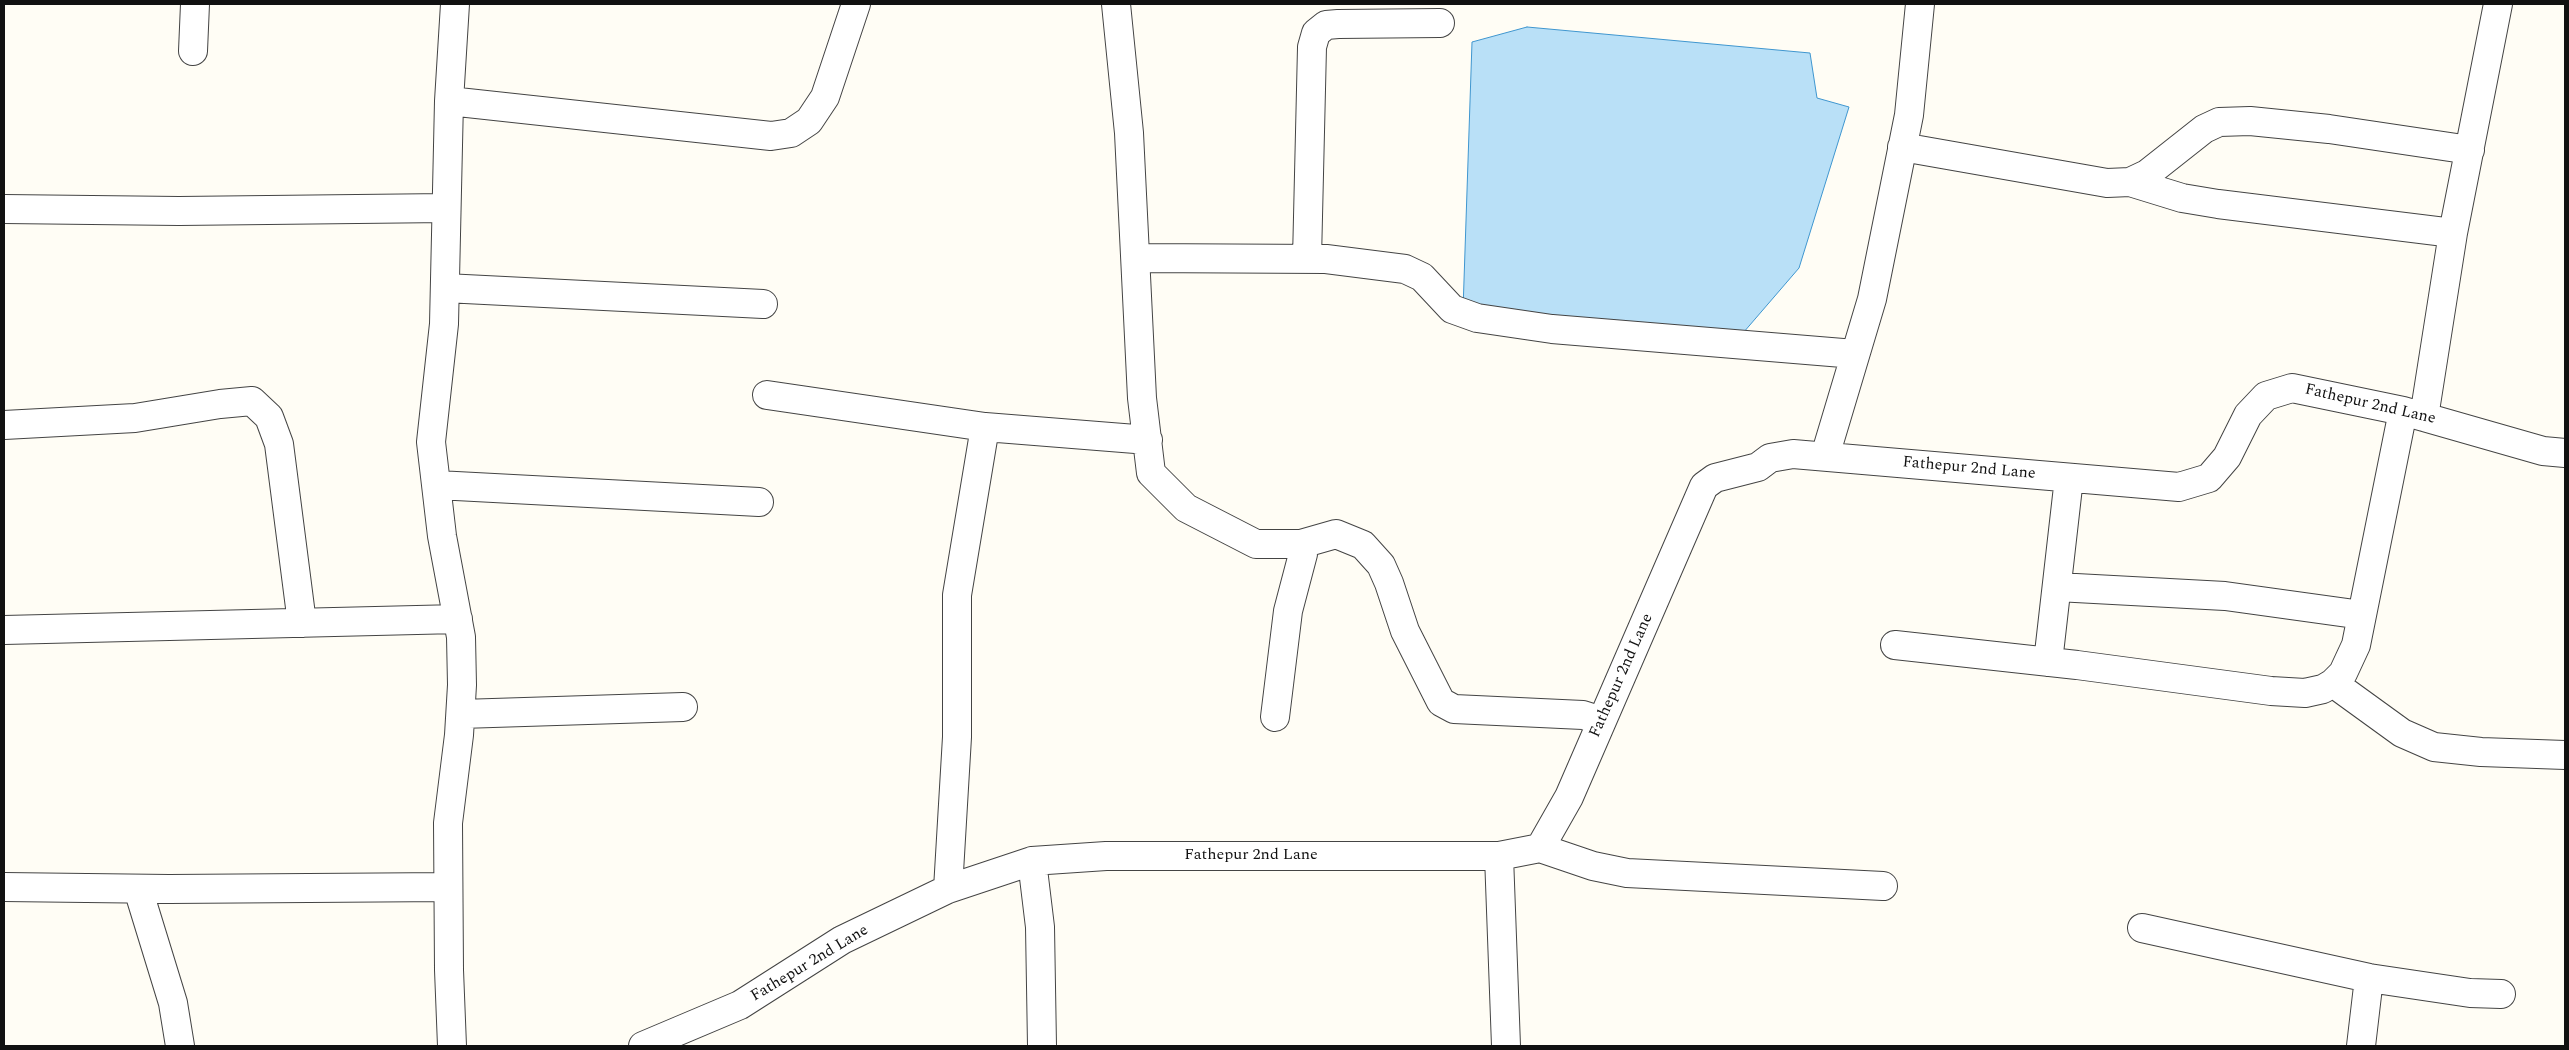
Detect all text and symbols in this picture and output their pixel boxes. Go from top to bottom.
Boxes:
street label: Fathepur 2nd Lane [2303,381,2437,429]
street label: Fathepur 2nd Lane [1902,454,2036,484]
street label: Fathepur 2nd Lane [1586,611,1658,741]
street label: Fathepur 2nd Lane [1184,846,1318,866]
street label: Fathepur 2nd Lane [748,921,872,1007]

